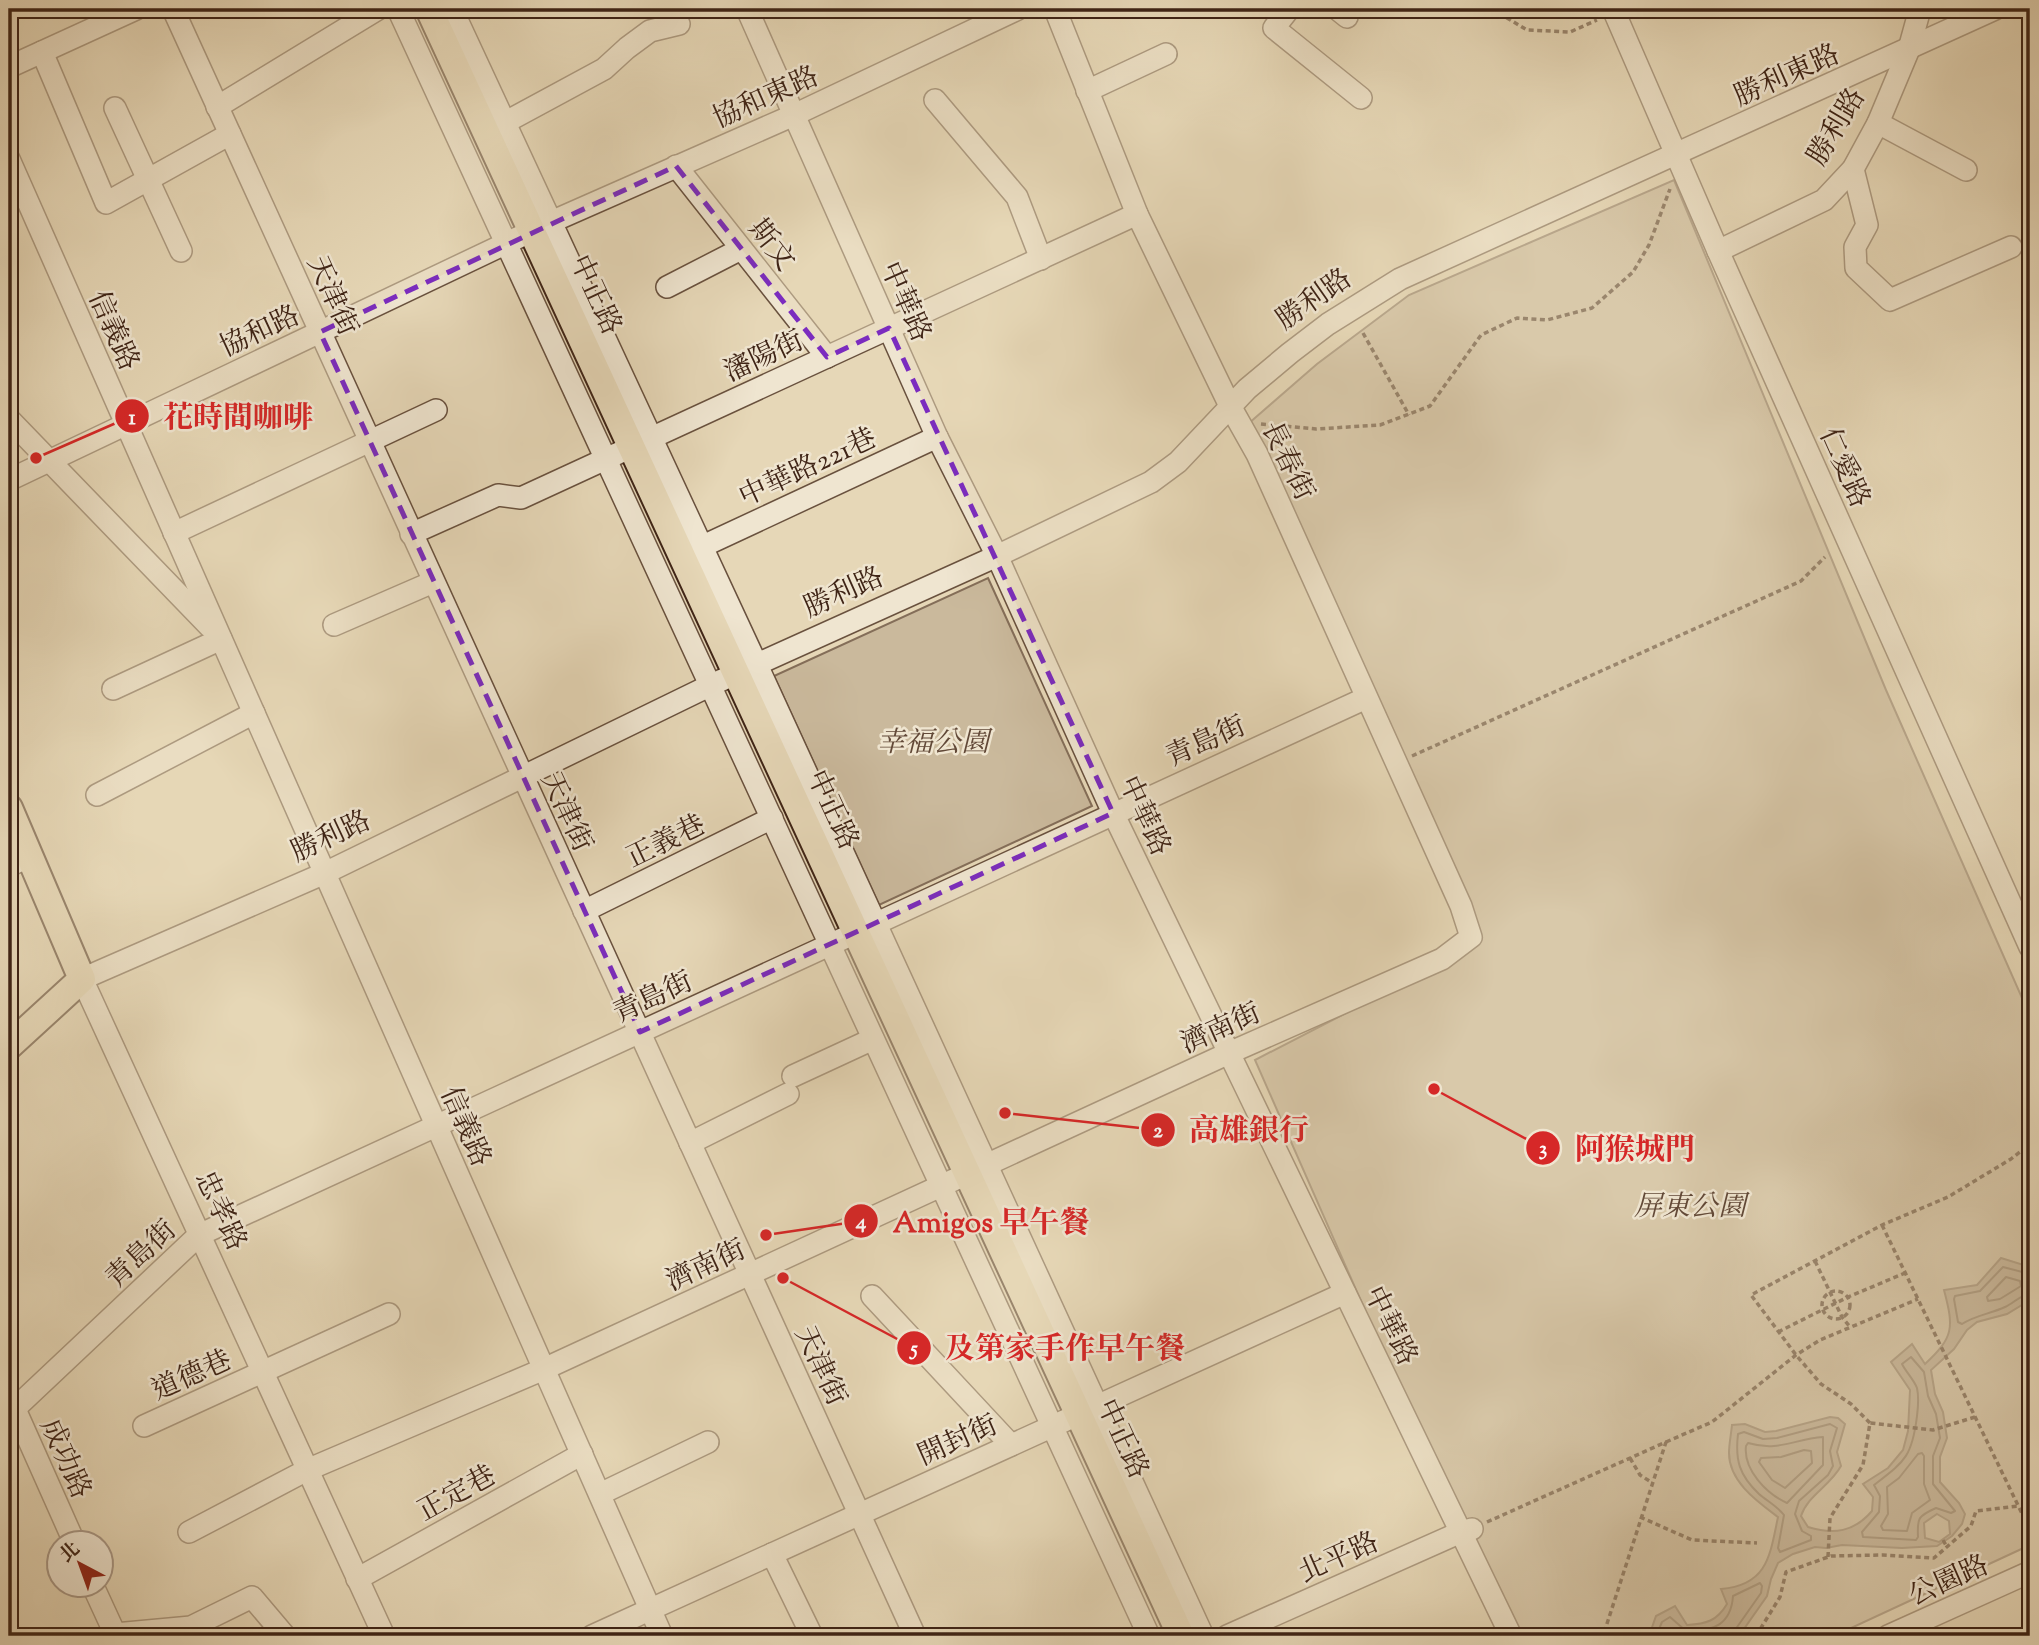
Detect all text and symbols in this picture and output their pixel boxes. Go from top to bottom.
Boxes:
street label: 勝利東路 [1728,36,1847,118]
street label: 協和東路 [707,58,826,140]
street label: 勝利路 [1799,81,1876,174]
street label: 斯文 [738,211,804,280]
street label: 中正路 [558,249,630,342]
street label: 天津街 [296,250,367,343]
street label: 中華路 [869,256,940,349]
street label: 勝利路 [1269,260,1361,341]
street label: 信義路 [77,285,148,378]
street label: 協和路 [214,297,307,369]
street label: 瀋陽街 [718,322,811,394]
callout: 花時間咖啡 [114,391,327,442]
text: 花時間咖啡 [163,398,313,441]
text: 1 [128,404,136,434]
street label: 長春街 [1250,415,1323,508]
street label: 中華路221巷 [733,419,884,518]
street label: 仁愛路 [1808,422,1879,515]
street label: 勝利路 [798,558,891,629]
street label: 青島街 [1160,707,1253,778]
park label: 幸福公園 [877,724,993,764]
street label: 中正路 [795,764,867,857]
street label: 天津街 [529,766,601,859]
street label: 中華路 [1107,770,1179,863]
street label: 勝利路 [285,802,378,874]
street label: 正義巷 [620,806,713,879]
street label: 青島街 [607,963,700,1035]
street label: 濟南街 [1175,994,1268,1065]
street label: 信義路 [429,1081,500,1174]
callout: 高雄銀行 [1140,1104,1323,1155]
text: 高雄銀行 [1189,1111,1309,1154]
text: 2 [1153,1117,1163,1147]
callout: 阿猴城門 [1526,1123,1709,1174]
text: 阿猴城門 [1575,1130,1695,1173]
text: 3 [1539,1135,1547,1165]
street label: 忠孝路 [183,1165,255,1258]
park label: 屏東公園 [1634,1188,1750,1228]
callout: Amigos 早午餐 [844,1196,1103,1247]
text: Amigos 早午餐 [893,1203,1089,1246]
text: 4 [855,1208,867,1238]
street label: 青島街 [98,1212,186,1298]
street label: 濟南街 [660,1231,753,1303]
street label: 中華路 [1353,1280,1426,1373]
street label: 天津街 [783,1320,855,1413]
callout: 及第家手作早午餐 [896,1322,1199,1373]
text: 及第家手作早午餐 [945,1329,1185,1372]
text: 5 [908,1335,918,1365]
street label: 道德巷 [146,1341,239,1412]
street label: 中正路 [1085,1393,1157,1486]
street label: 開封街 [912,1406,1005,1477]
street label: 成功路 [29,1413,100,1506]
street label: 正定巷 [411,1457,504,1532]
street label: 北平路 [1293,1523,1386,1594]
north arrow [46,1530,116,1600]
text: 北 [54,1537,87,1569]
street label: 公園路 [1903,1546,1996,1617]

